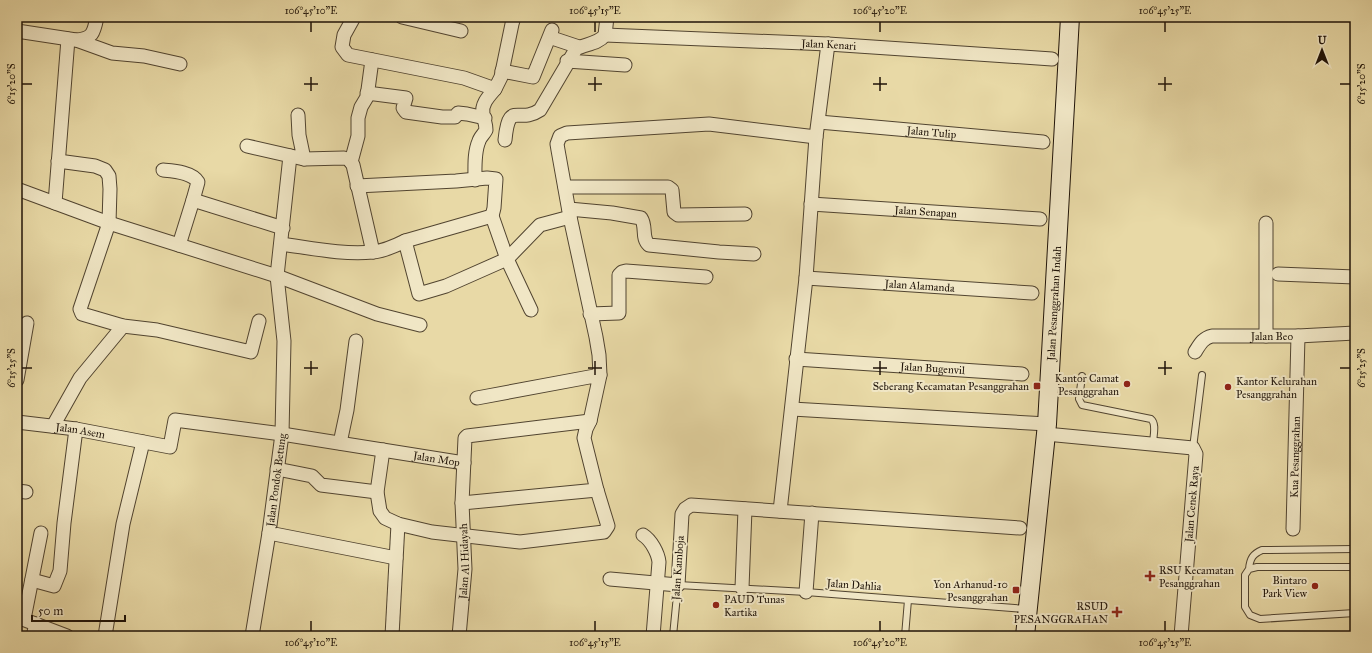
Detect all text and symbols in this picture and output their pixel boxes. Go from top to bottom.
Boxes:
text: 106°45'10"E [285,5,337,17]
text: 106°45'15"E [569,5,621,17]
text: 106°45'20"E [853,5,907,17]
text: 106°45'25"E [1139,5,1191,17]
north arrow [1302,30,1342,70]
text: U [1318,34,1327,47]
street label: Jalan Kenari [800,36,857,52]
text: 6°15'20"S [6,63,18,104]
text: 6°15'20"S [1356,63,1368,104]
street label: Jalan Tulip [905,123,957,141]
street label: Jalan Senapan [893,203,957,220]
street label: Jalan Pesanggrahan Indah [1044,245,1064,362]
street label: Jalan Alamanda [883,277,955,294]
street label: Jalan Beo [1250,330,1293,344]
text: 6°15'25"S [6,348,18,388]
text: 6°15'25"S [1356,348,1368,388]
street label: Jalan Bugenvil [899,359,965,377]
place label: Kantor Camat Pesanggrahan [1055,372,1119,398]
place label: Kantor Kelurahan Pesanggrahan [1236,375,1317,401]
marker: Kantor Camat Pesanggrahan [1122,379,1132,389]
place label: Seberang Kecamatan Pesanggrahan [873,380,1029,393]
marker: Seberang Kecamatan Pesanggrahan [1032,381,1042,391]
marker: Kantor Kelurahan Pesanggrahan [1223,382,1233,392]
street label: Kua Pesanggrahan [1287,416,1302,498]
street label: Jalan Asem [54,420,107,441]
street label: Jalan Pondok Betung [263,432,289,528]
street label: Jalan Mop [411,448,461,469]
street label: Jalan Cenek Raya [1182,465,1203,544]
street label: Jalan Al Hidayah [456,523,472,601]
street label: Jalan Kamboja [669,535,688,602]
place label: RSU Kecamatan Pesanggrahan [1159,564,1234,590]
marker: RSU Kecamatan Pesanggrahan [1144,570,1156,582]
place label: Bintaro Park View [1262,574,1308,600]
street label: Jalan Dahlia [825,577,882,594]
place label: Yon Arhanud-10 Pesanggrahan [933,578,1008,604]
marker: Bintaro Park View [1310,581,1320,591]
marker: Yon Arhanud-10 Pesanggrahan [1011,585,1021,595]
place label: PAUD Tunas Kartika [724,593,785,619]
scale bar [32,597,125,623]
marker: PAUD Tunas Kartika [711,600,721,610]
place label: RSUD PESANGGRAHAN [1013,600,1108,626]
text: 50 m [38,604,63,618]
marker: RSUD PESANGGRAHAN [1111,606,1123,618]
text: 106°45'10"E [285,637,337,649]
text: 106°45'15"E [569,637,621,649]
text: 106°45'20"E [853,637,907,649]
text: 106°45'25"E [1139,637,1191,649]

